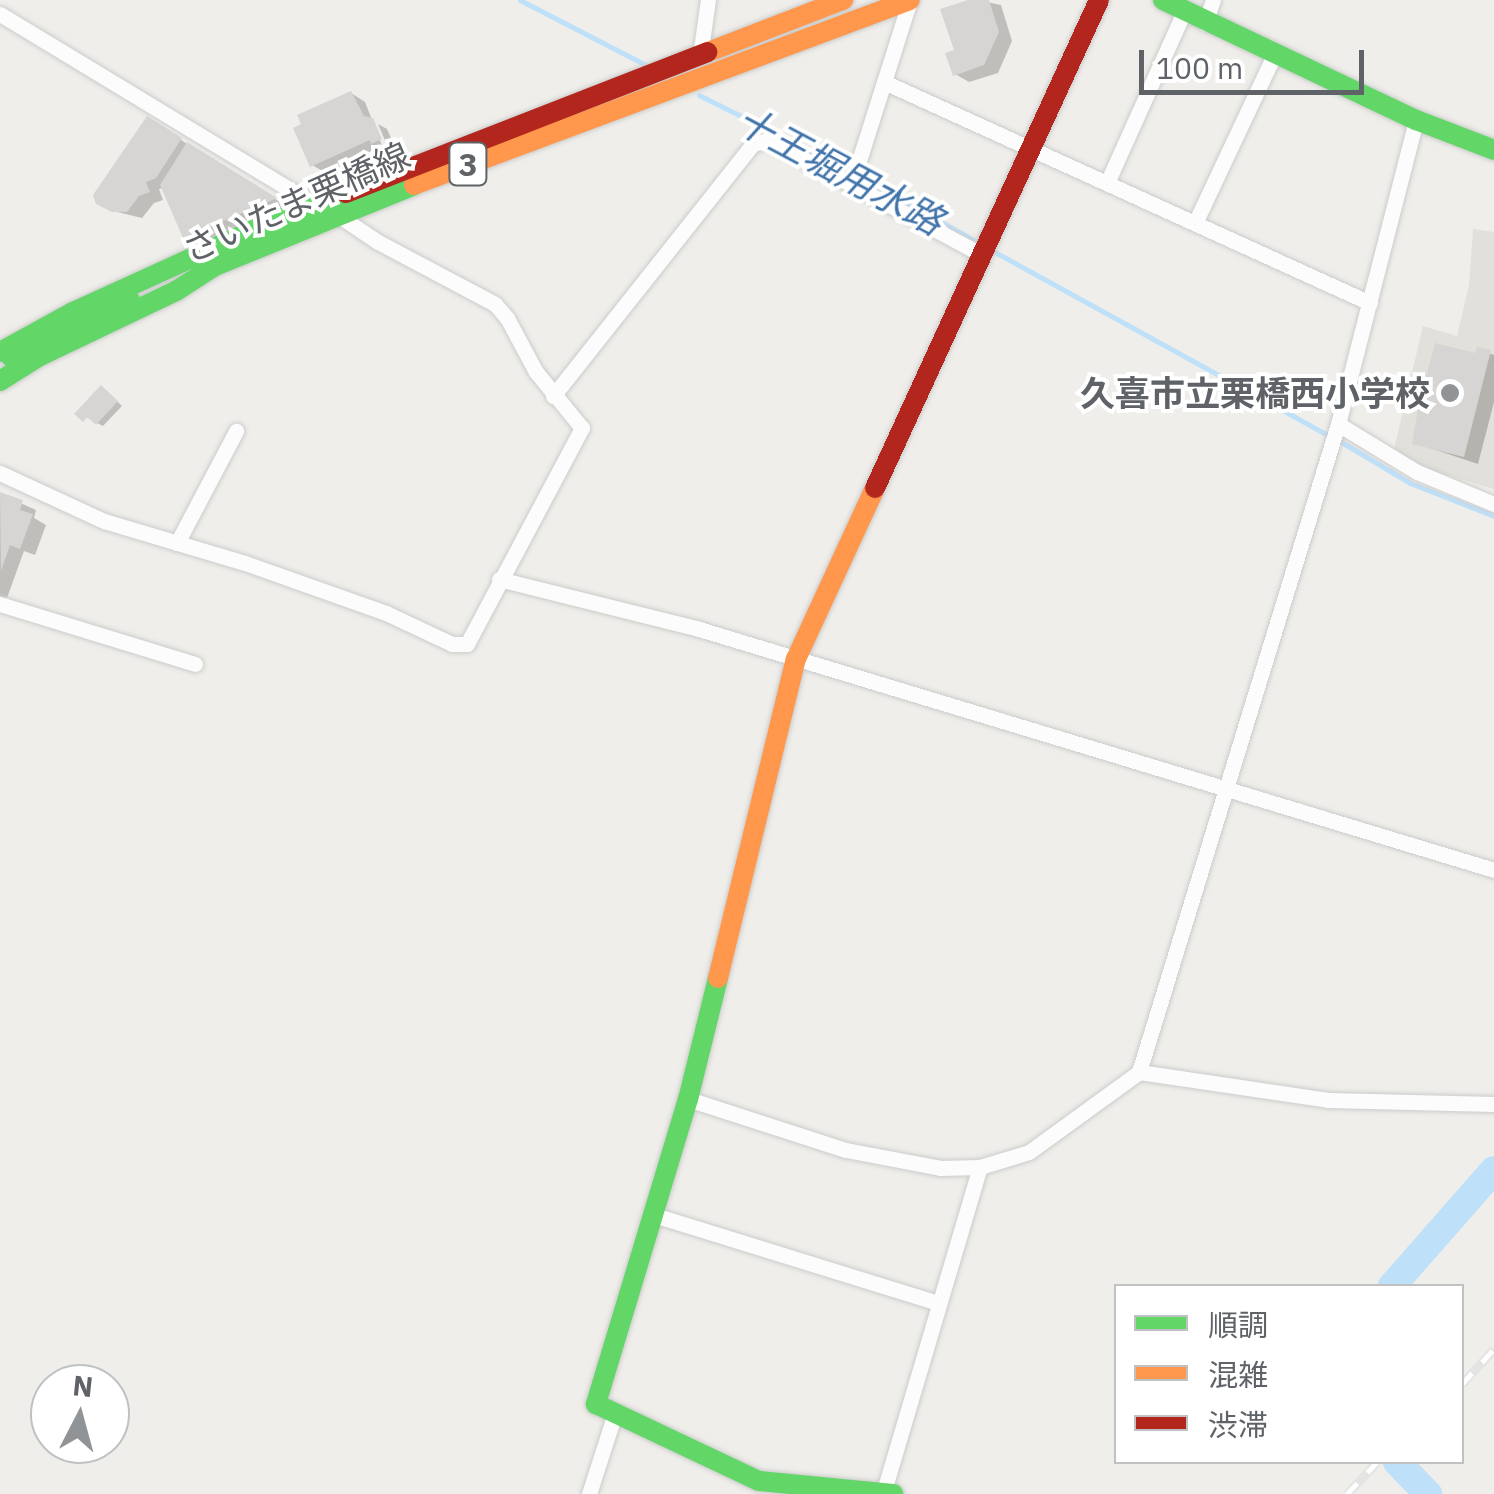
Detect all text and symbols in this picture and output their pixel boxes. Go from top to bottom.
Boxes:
scale bar [1144,30,1369,92]
text: 100 m [1156,48,1243,87]
water label: 十王堀用水路 [729,96,951,244]
street label: さいたま栗橋線 [176,133,416,271]
road number: 3 [448,137,488,191]
place label: 久喜市立栗橋西小学校 [1080,372,1430,414]
marker: 久喜市立栗橋西小学校 [1439,382,1461,404]
legend [1114,1284,1464,1464]
text: 順調 [1208,1305,1268,1344]
text: 混雑 [1208,1355,1268,1394]
north arrow [30,1364,130,1464]
text: N [71,1366,95,1405]
text: 渋滞 [1208,1405,1268,1444]

